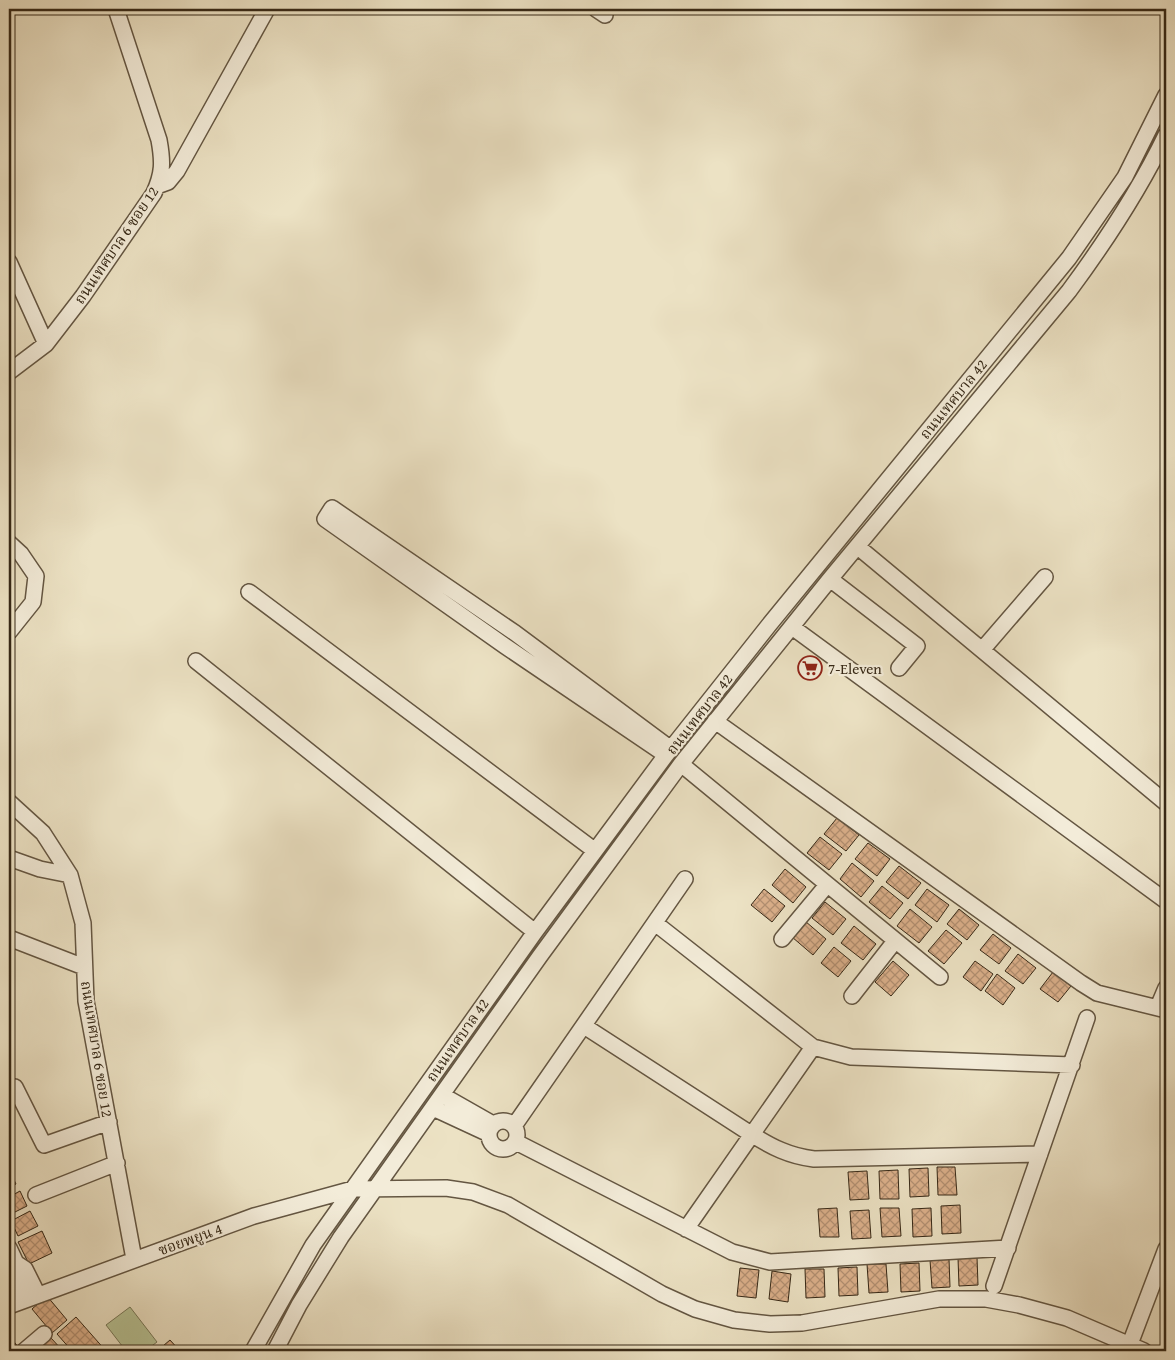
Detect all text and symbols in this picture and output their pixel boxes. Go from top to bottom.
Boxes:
street label: ถนนเทศบาล 6 ซอย 12 [69,182,163,308]
street label: ถนนเทศบาล 42 [914,355,992,443]
supermarket icon: 7-Eleven [797,655,823,681]
place label: 7-Eleven [828,658,882,679]
street label: ถนนเทศบาล 42 [661,669,737,759]
street label: ถนนเทศบาล 6 ซอย 12 [76,979,118,1119]
street label: ถนนเทศบาล 42 [421,994,493,1086]
street label: ซอยพยูน 4 [155,1218,225,1260]

